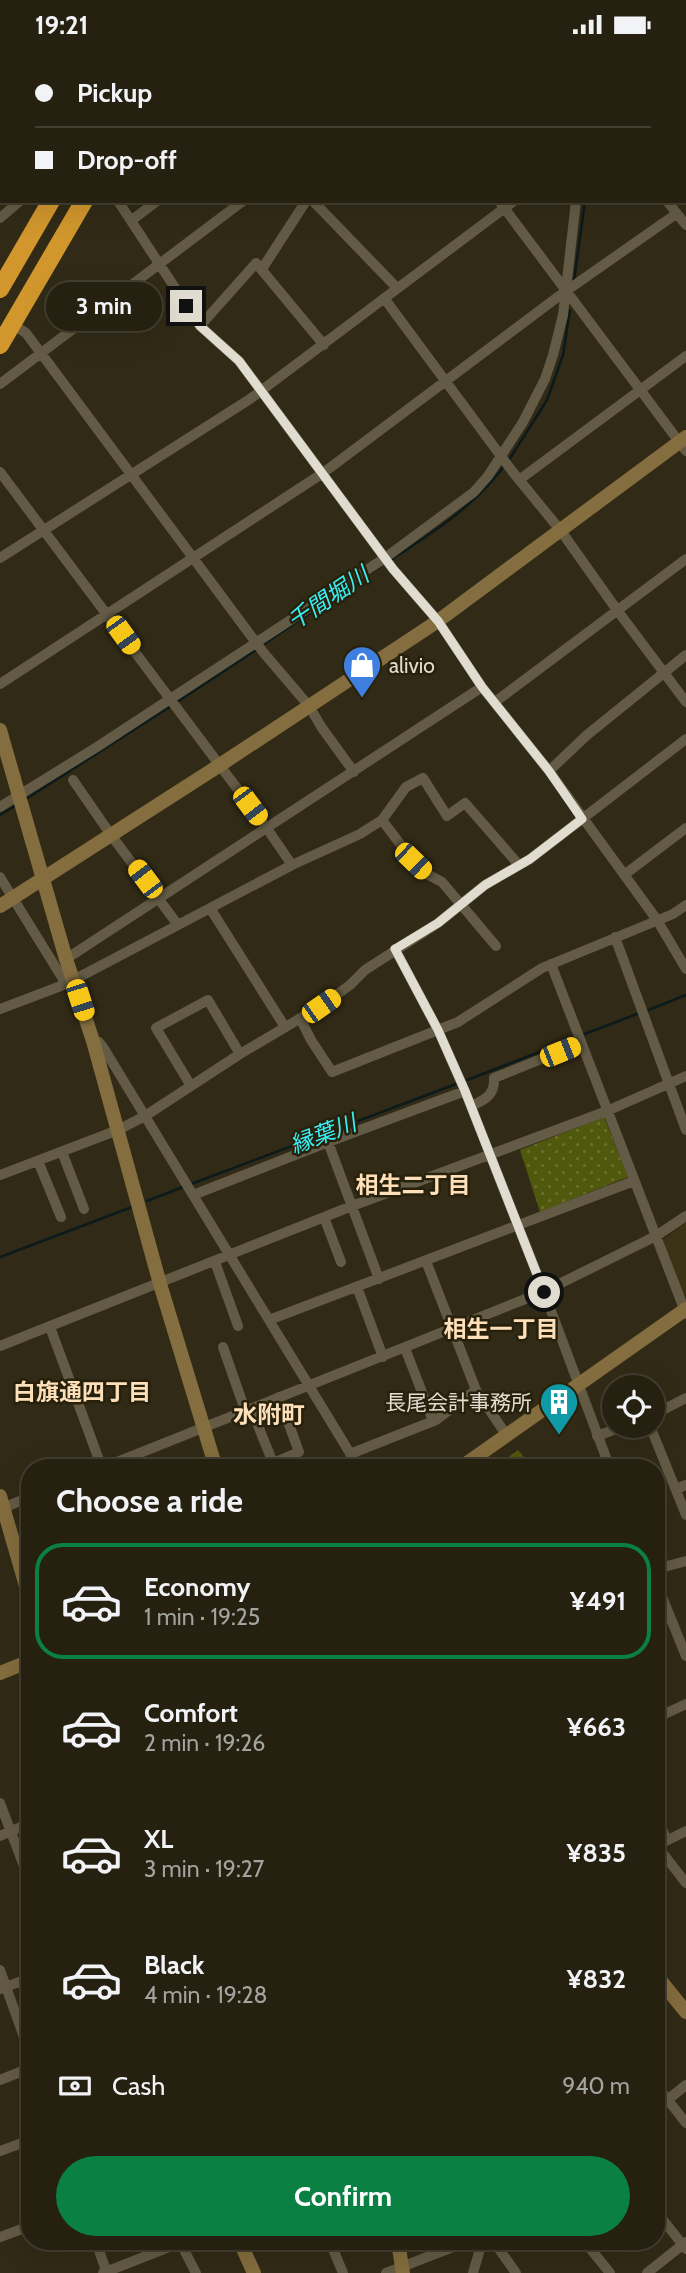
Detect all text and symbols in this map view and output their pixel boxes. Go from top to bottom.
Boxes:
text: 19:21 [35,9,88,41]
text: Pickup [77,77,152,109]
text: Drop-off [77,144,177,176]
callout: 3 min [46,281,162,331]
route end [170,290,202,322]
text: 3 min [76,292,132,320]
water label: 千間堀川 [282,559,376,635]
car [103,612,144,658]
shop icon: alivio [341,644,383,699]
place label: alivio [389,653,435,678]
car [229,783,272,829]
car [391,839,436,883]
car [124,856,167,902]
car [64,977,97,1023]
car [298,985,345,1027]
car [537,1034,584,1070]
water label: 縁葉川 [286,1107,363,1159]
district label: 相生二丁目 [356,1171,471,1199]
route start [528,1276,560,1308]
district label: 相生一丁目 [444,1315,559,1343]
map controls [602,1375,665,1438]
button: locate [602,1375,665,1438]
district label: 白旗通四丁目 [13,1378,151,1406]
building icon: 長尾会計事務所 [538,1381,580,1436]
place label: 長尾会計事務所 [385,1390,532,1415]
district label: 水附町 [233,1400,305,1429]
text: Choose a ride [56,1481,243,1520]
icon: car [60,1570,123,1633]
text: Economy [144,1571,250,1603]
text: ¥491 [570,1585,626,1617]
text: 1 min · 19:25 [144,1603,260,1631]
icon: car [60,1696,123,1759]
text: Comfort [144,1697,238,1729]
text: ¥663 [567,1711,626,1743]
text: 2 min · 19:26 [144,1729,265,1757]
icon: car [60,1822,123,1885]
text: XL [144,1823,173,1855]
text: ¥835 [567,1837,626,1869]
text: 3 min · 19:27 [144,1855,264,1883]
icon: car [60,1948,123,2011]
text: Black [144,1949,204,1981]
text: ¥832 [567,1963,626,1995]
text: 4 min · 19:28 [144,1981,268,2009]
icon: cash [56,2067,94,2105]
text: Cash [112,2070,165,2102]
text: 940 m [562,2072,630,2100]
button: Confirm [56,2156,630,2236]

